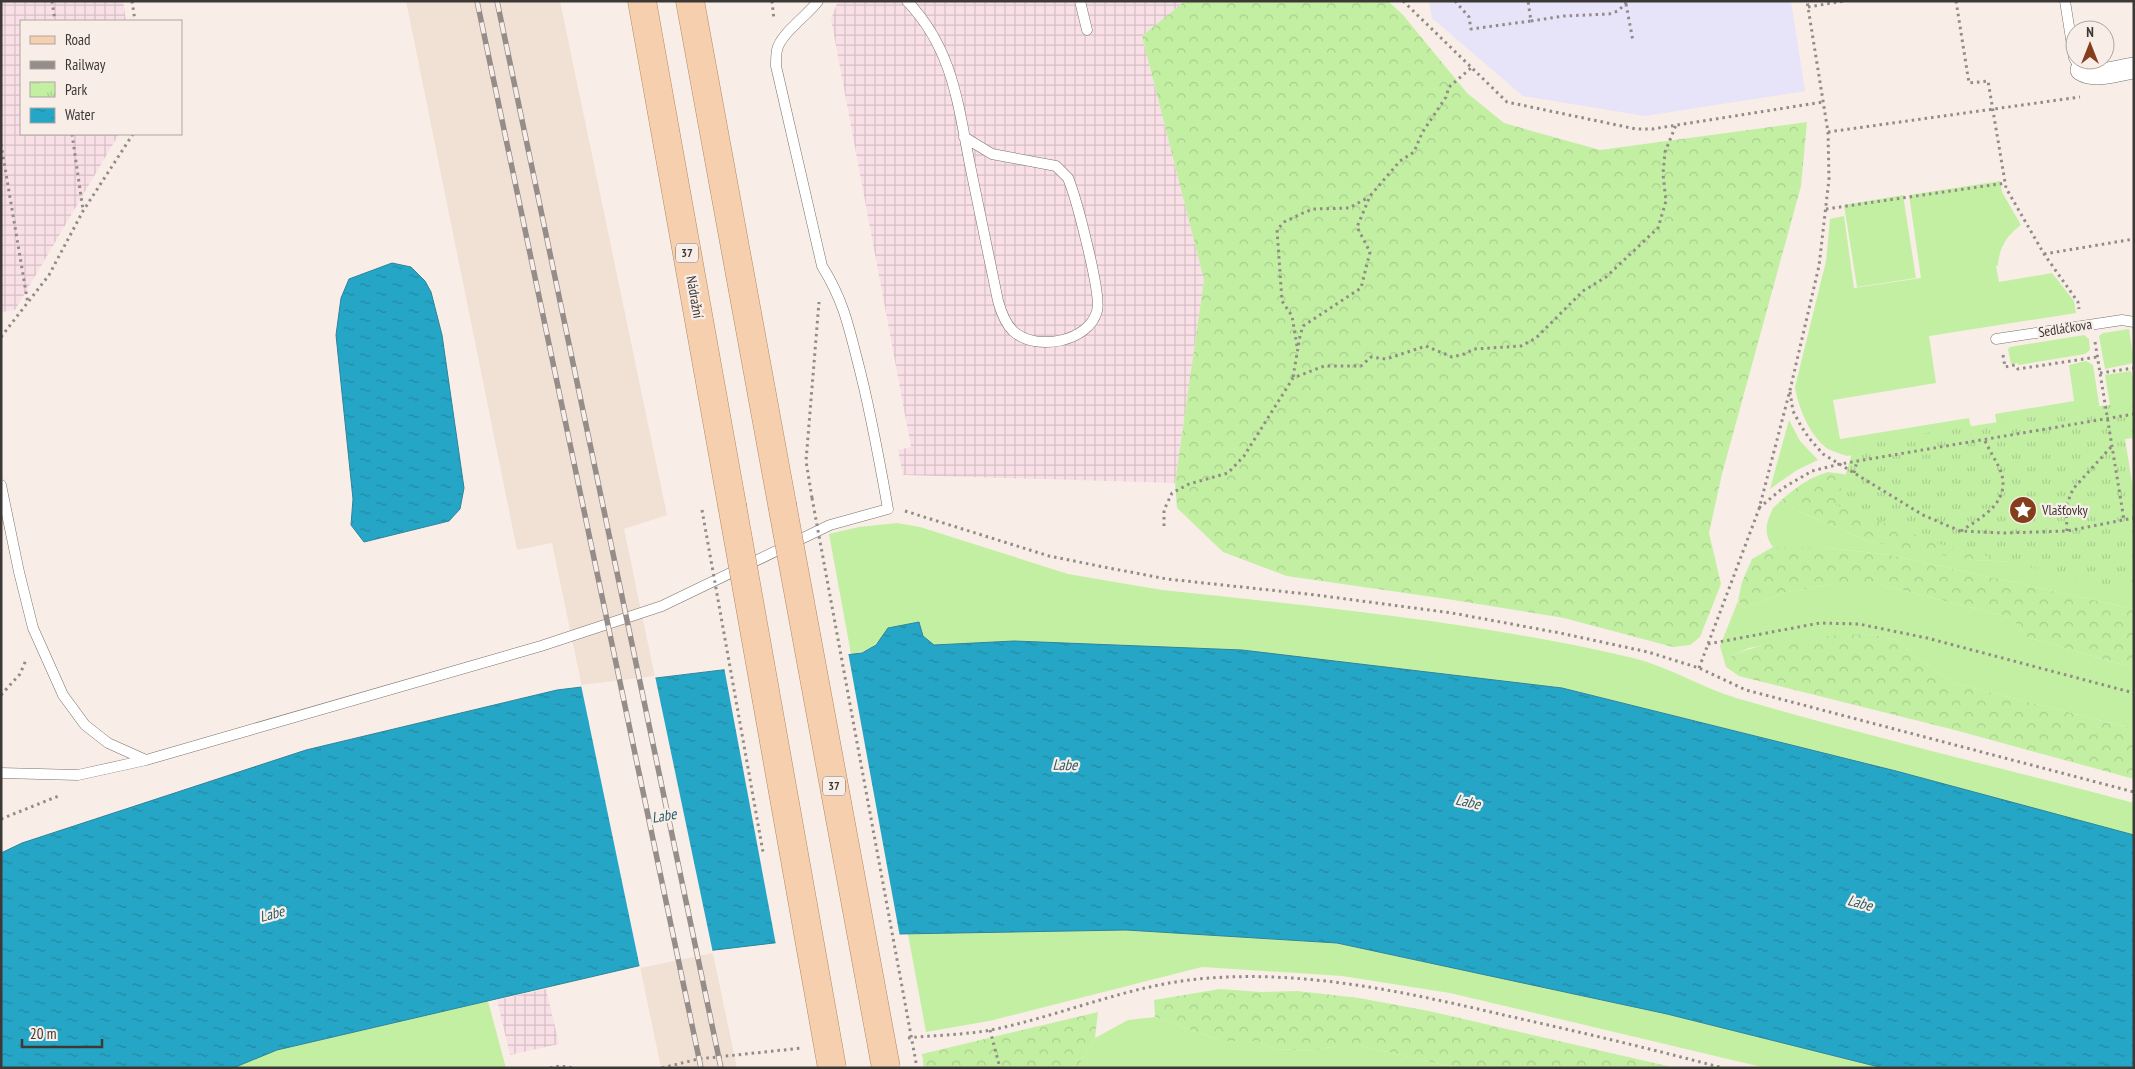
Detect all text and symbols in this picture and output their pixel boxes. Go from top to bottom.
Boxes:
legend [20,20,182,135]
north arrow [2065,20,2115,70]
text: N [2086,23,2094,41]
text: Road [65,30,91,49]
text: Railway [65,55,106,74]
text: Park [65,80,87,99]
text: Water [65,105,96,124]
road number: 37 [676,244,698,262]
street label: Nádražní [682,274,708,320]
street label: Sedláčkova [2037,315,2093,341]
place icon: Vlašťovky [2008,495,2038,525]
place label: Vlašťovky [2041,501,2089,519]
water label: Labe [1052,755,1078,774]
road number: 37 [823,776,845,796]
water label: Labe [1454,790,1483,814]
water label: Labe [650,804,679,827]
water label: Labe [1846,890,1875,915]
water label: Labe [257,901,287,926]
scale bar [22,1016,102,1048]
text: 20 m [30,1024,56,1043]

